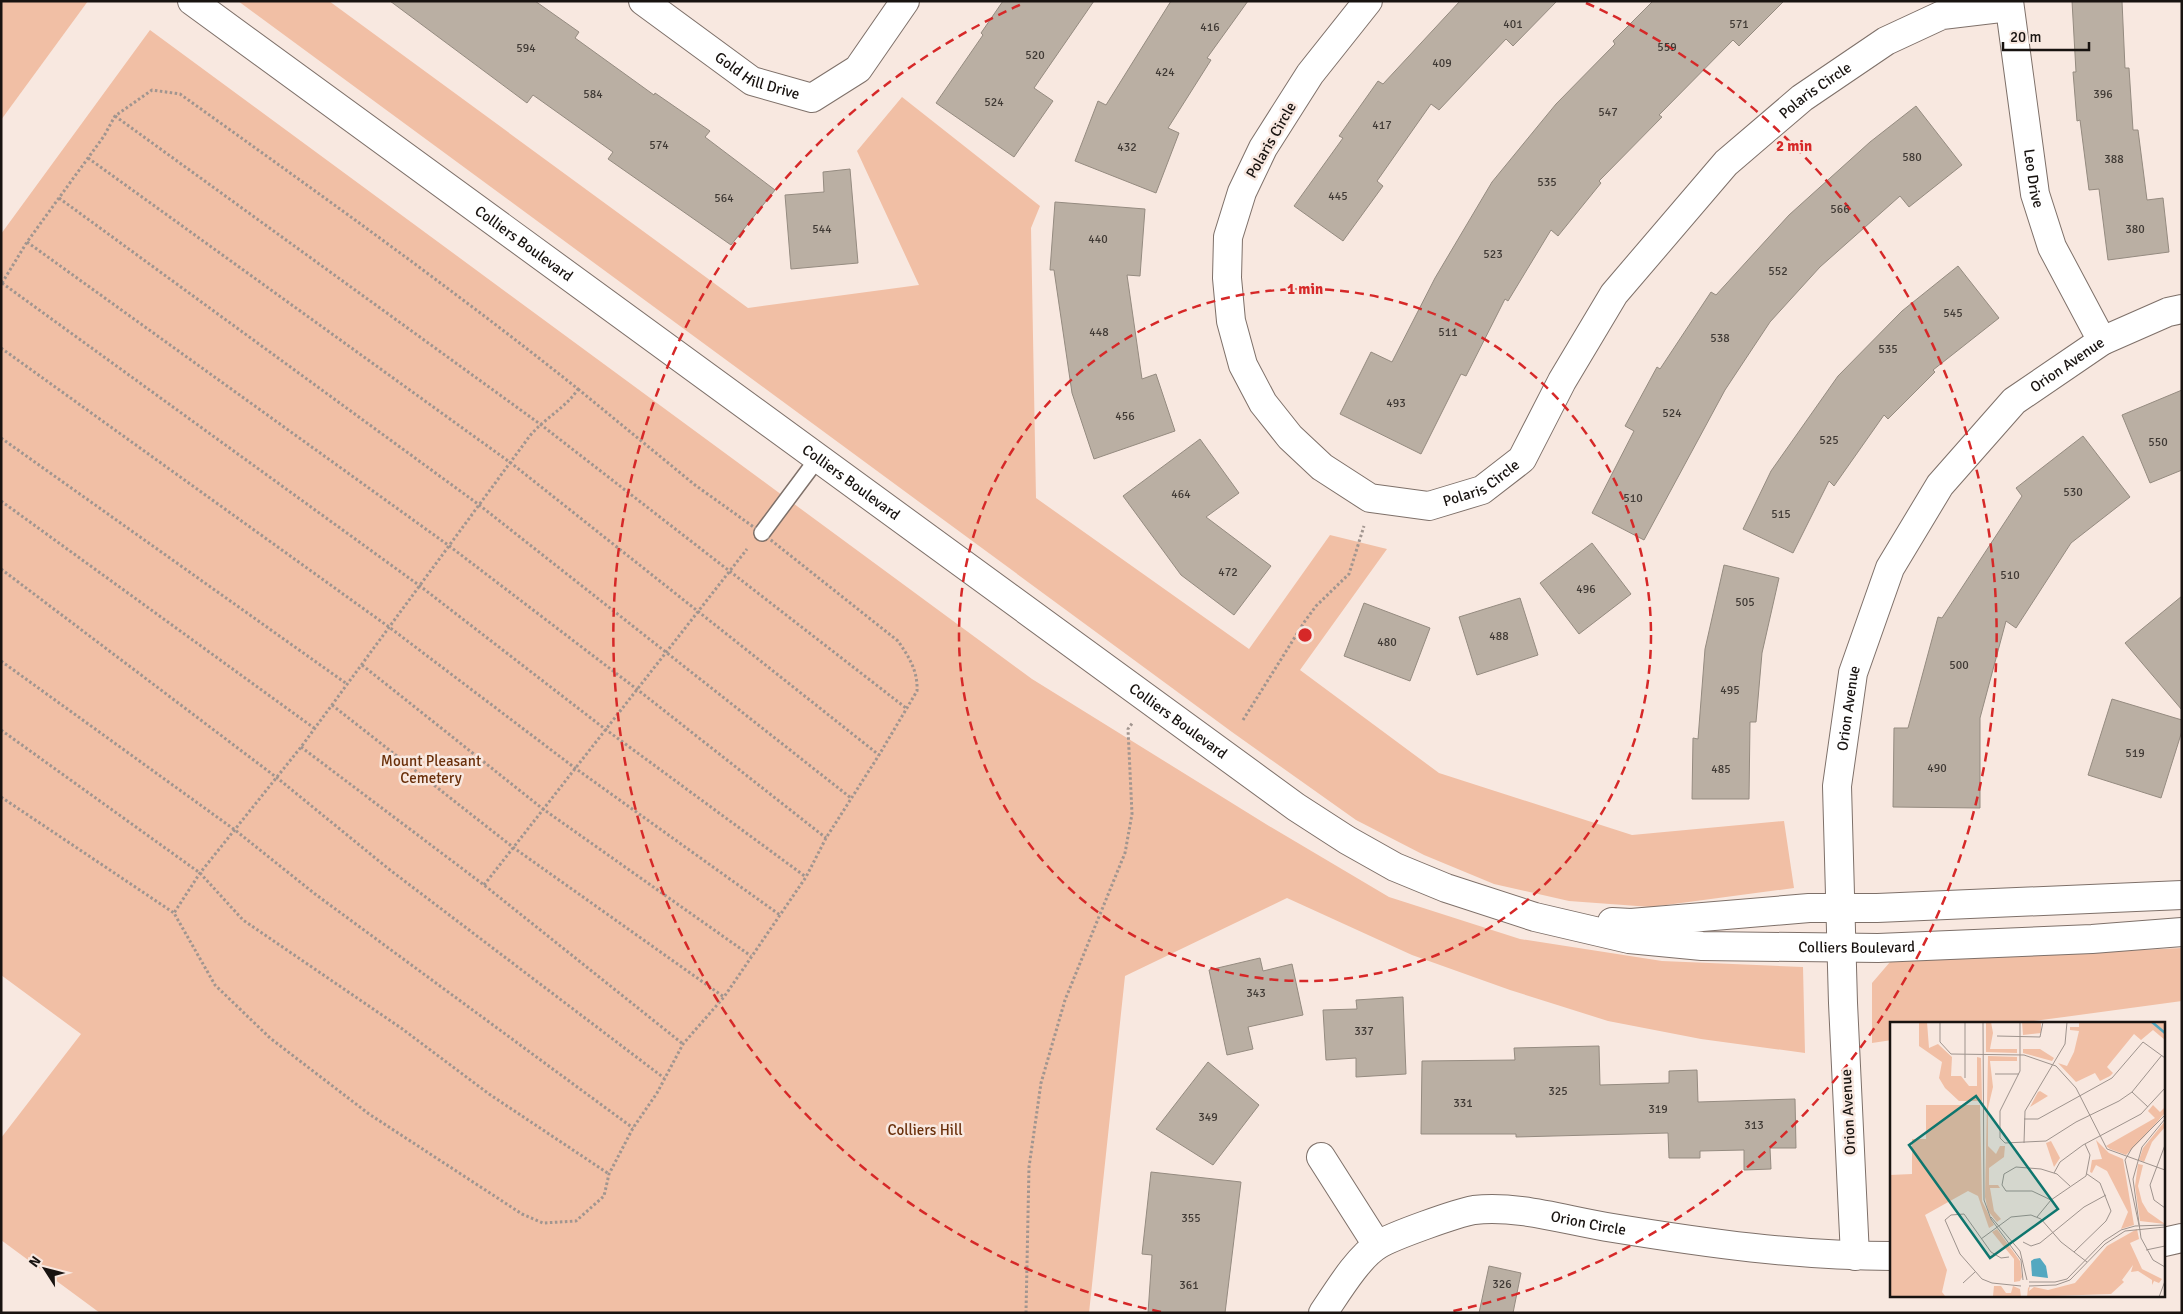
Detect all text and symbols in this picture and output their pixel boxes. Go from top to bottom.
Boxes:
house number: 401 [1503,17,1523,32]
house number: 571 [1729,17,1749,32]
house number: 416 [1200,20,1220,35]
scale bar [2003,20,2089,52]
text: 20 m [2010,28,2041,46]
house number: 559 [1657,40,1677,55]
house number: 594 [516,41,536,56]
street label: Gold Hill Drive [712,48,802,103]
house number: 520 [1025,48,1045,63]
house number: 409 [1432,56,1452,71]
street label: Polaris Circle [1775,58,1855,123]
house number: 424 [1155,65,1175,80]
house number: 584 [583,87,603,102]
house number: 396 [2093,87,2113,102]
house number: 524 [984,95,1004,110]
street label: Polaris Circle [1242,99,1300,181]
house number: 547 [1598,105,1618,120]
house number: 417 [1372,118,1392,133]
text: 2 min [1776,137,1812,155]
house number: 574 [649,138,669,153]
house number: 432 [1117,140,1137,155]
street label: Leo Drive [2020,148,2048,210]
house number: 580 [1902,150,1922,165]
house number: 388 [2104,152,2124,167]
house number: 535 [1537,175,1557,190]
house number: 445 [1328,189,1348,204]
house number: 564 [714,191,734,206]
street label: Colliers Boulevard [471,202,576,285]
house number: 566 [1830,202,1850,217]
house number: 544 [812,222,832,237]
house number: 380 [2125,222,2145,237]
house number: 440 [1088,232,1108,247]
house number: 523 [1483,247,1503,262]
house number: 552 [1768,264,1788,279]
text: 1 min [1287,280,1323,298]
house number: 545 [1943,306,1963,321]
house number: 448 [1089,325,1109,340]
house number: 511 [1438,325,1458,340]
house number: 538 [1710,331,1730,346]
street label: Orion Avenue [2027,333,2108,396]
house number: 535 [1878,342,1898,357]
house number: 493 [1386,396,1406,411]
house number: 524 [1662,406,1682,421]
house number: 456 [1115,409,1135,424]
house number: 525 [1819,433,1839,448]
house number: 550 [2148,435,2168,450]
street label: Colliers Boulevard [799,440,904,524]
street label: Polaris Circle [1441,456,1523,510]
house number: 530 [2063,485,2083,500]
house number: 464 [1171,487,1191,502]
house number: 510 [1623,491,1643,506]
house number: 515 [1771,507,1791,522]
house number: 472 [1218,565,1238,580]
house number: 510 [2000,568,2020,583]
house number: 496 [1576,582,1596,597]
house number: 505 [1735,595,1755,610]
centre of rings [1296,626,1314,644]
house number: 488 [1489,629,1509,644]
house number: 480 [1377,635,1397,650]
house number: 500 [1949,658,1969,673]
street label: Orion Avenue [1833,663,1864,752]
street label: Colliers Boulevard [1126,679,1231,763]
house number: 495 [1720,683,1740,698]
house number: 519 [2125,746,2145,761]
park label: Mount Pleasant Cemetery [381,752,481,787]
house number: 490 [1927,761,1947,776]
house number: 485 [1711,762,1731,777]
street label: Colliers Boulevard [1798,937,1915,957]
house number: 343 [1246,986,1266,1001]
inset map [1890,1022,2166,1296]
house number: 337 [1354,1024,1374,1039]
street label: Orion Avenue [1837,1069,1859,1155]
house number: 325 [1548,1084,1568,1099]
house number: 331 [1453,1096,1473,1111]
house number: 319 [1648,1102,1668,1117]
house number: 349 [1198,1110,1218,1125]
house number: 313 [1744,1118,1764,1133]
park label: Colliers Hill [887,1121,963,1139]
street label: Orion Circle [1549,1207,1627,1239]
house number: 355 [1181,1211,1201,1226]
north arrow [20,1244,70,1294]
text: N [25,1253,45,1271]
house number: 326 [1492,1277,1512,1292]
house number: 361 [1179,1278,1199,1293]

